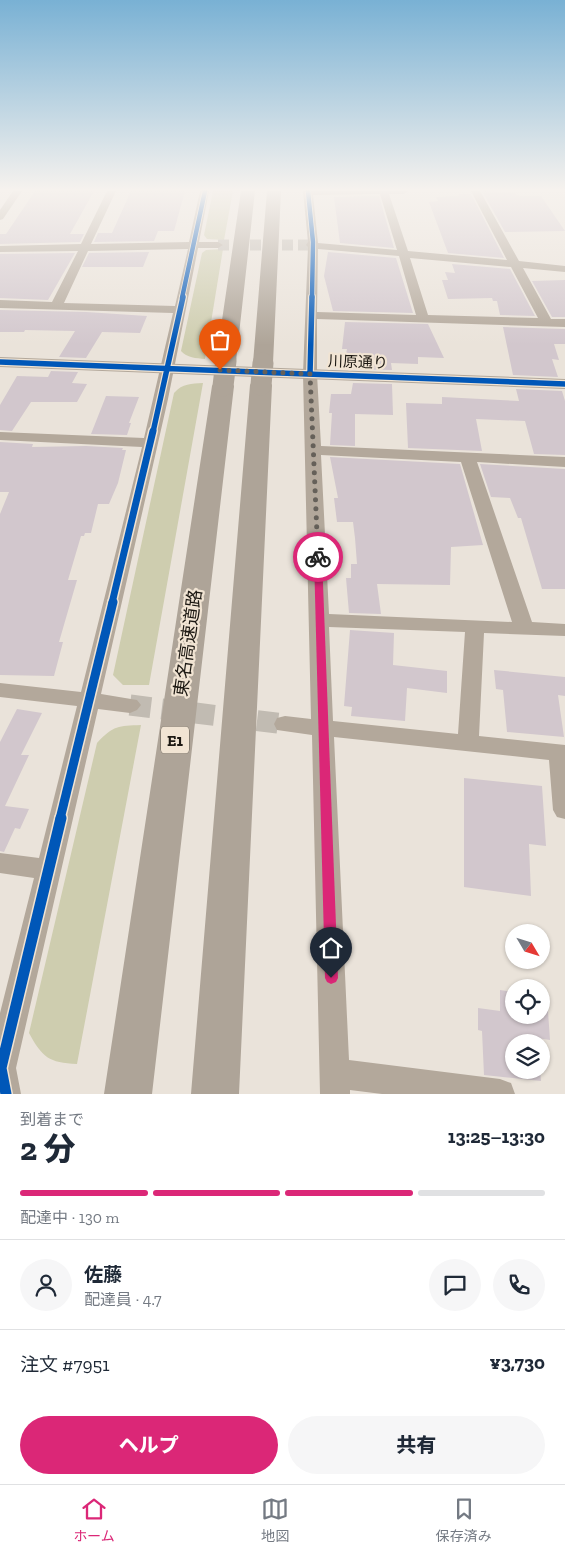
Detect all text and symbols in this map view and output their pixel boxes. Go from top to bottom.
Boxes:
pin [199,319,241,370]
icon: bag [206,326,234,354]
street label: 川原通り [328,352,388,372]
courier [293,532,343,582]
icon: bike [304,543,332,571]
street label: 東名高速道路 [170,588,206,698]
road number: E1 [161,726,189,754]
north arrow [505,924,550,969]
map controls [505,924,550,1079]
pin [310,927,352,978]
icon: home [317,934,345,962]
button: locate [505,979,550,1024]
button: layers [505,1034,550,1079]
text: 到着まで [20,1110,84,1129]
text: 13:25–13:30 [448,1125,545,1148]
text: 2 分 [20,1130,75,1168]
text: 配達中 · 130 m [20,1208,119,1227]
button: person [20,1259,72,1311]
button: chat [429,1259,481,1311]
button: phone [493,1259,545,1311]
text: 佐藤 [84,1263,122,1286]
text: 配達員 · 4.7 [84,1290,162,1309]
text: ¥3,730 [489,1351,545,1374]
text: 注文 #7951 [20,1353,110,1376]
button: ヘルプ [20,1416,278,1474]
button: 共有 [288,1416,545,1474]
tab: ホーム [73,1495,115,1545]
tab: 地図 [261,1495,289,1545]
tab: 保存済み [436,1495,492,1545]

